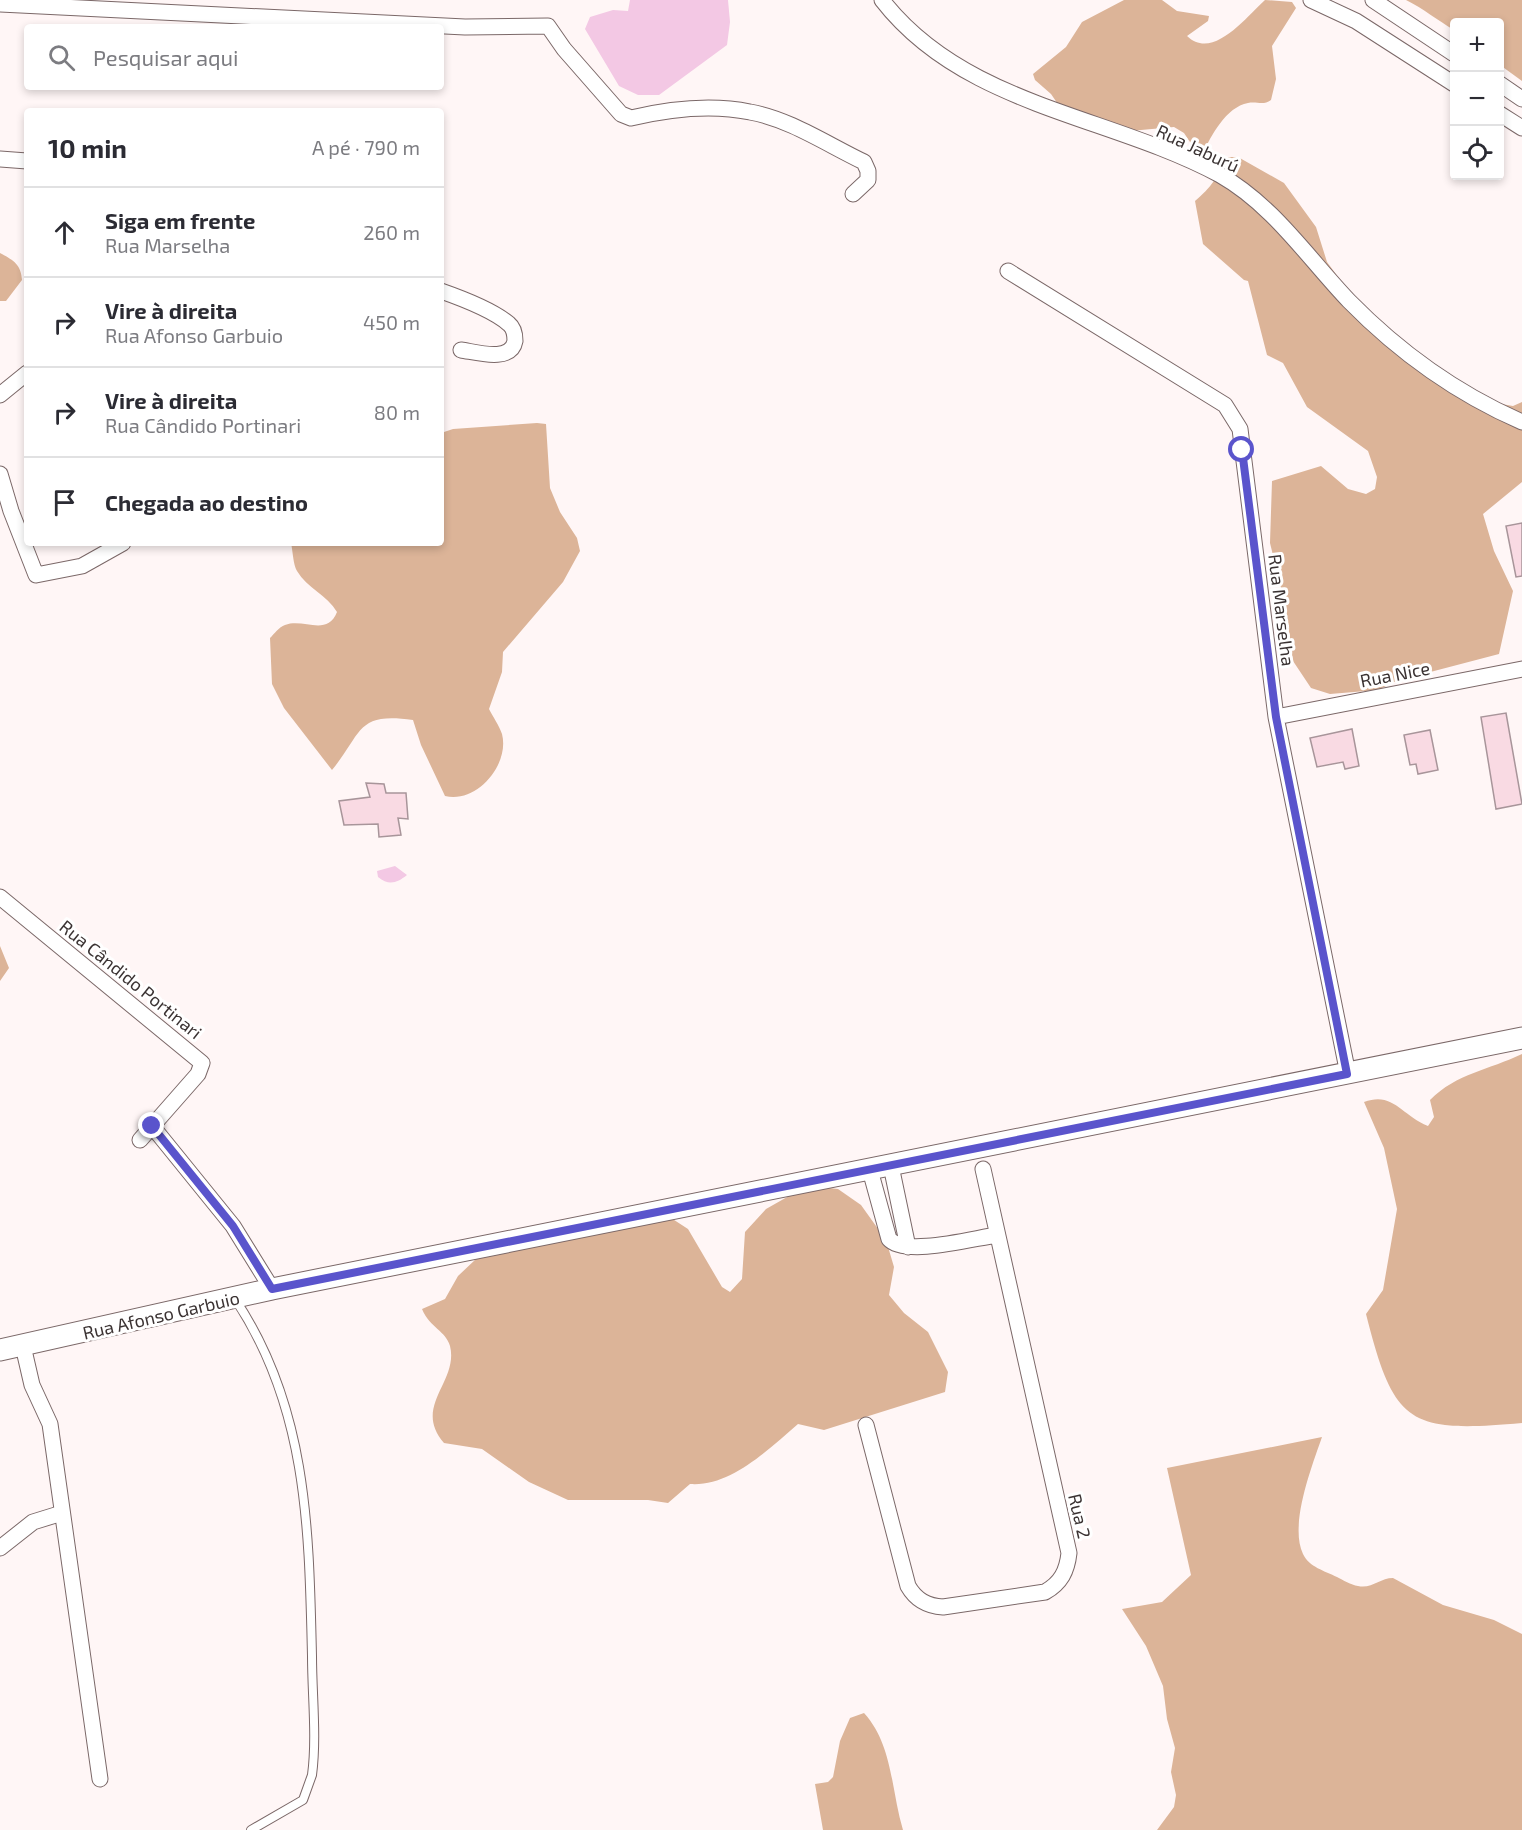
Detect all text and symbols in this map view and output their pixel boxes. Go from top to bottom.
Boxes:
map controls [1450,18,1504,180]
button: + [1450,18,1504,72]
search box [24,24,444,90]
icon: search [45,41,78,74]
text: Pesquisar aqui [93,44,239,70]
button: − [1450,72,1504,126]
street label: Rua Jaburú [1153,119,1243,177]
button: locate [1450,126,1504,180]
text: 10 min [48,132,127,163]
text: A pé · 790 m [312,135,420,159]
text: Siga em frente [105,207,255,233]
icon: ahead [48,216,81,249]
text: 260 m [363,220,420,244]
text: Rua Marselha [105,233,230,257]
text: Vire à direita [105,297,237,323]
icon: right [48,306,81,339]
text: 450 m [363,310,420,334]
text: Rua Afonso Garbuio [105,323,283,347]
text: Vire à direita [105,387,237,413]
icon: right [48,396,81,429]
text: 80 m [374,400,420,424]
text: Rua Cândido Portinari [105,413,301,437]
route start [1228,436,1254,462]
icon: arrive [48,486,81,519]
text: Chegada ao destino [105,489,308,515]
street label: Rua Marselha [1264,553,1300,667]
street label: Rua Nice [1358,656,1432,692]
street label: Rua Cândido Portinari [55,915,207,1043]
route end [138,1112,164,1138]
street label: Rua Afonso Garbuio [80,1286,242,1344]
street label: Rua 2 [1064,1491,1096,1541]

